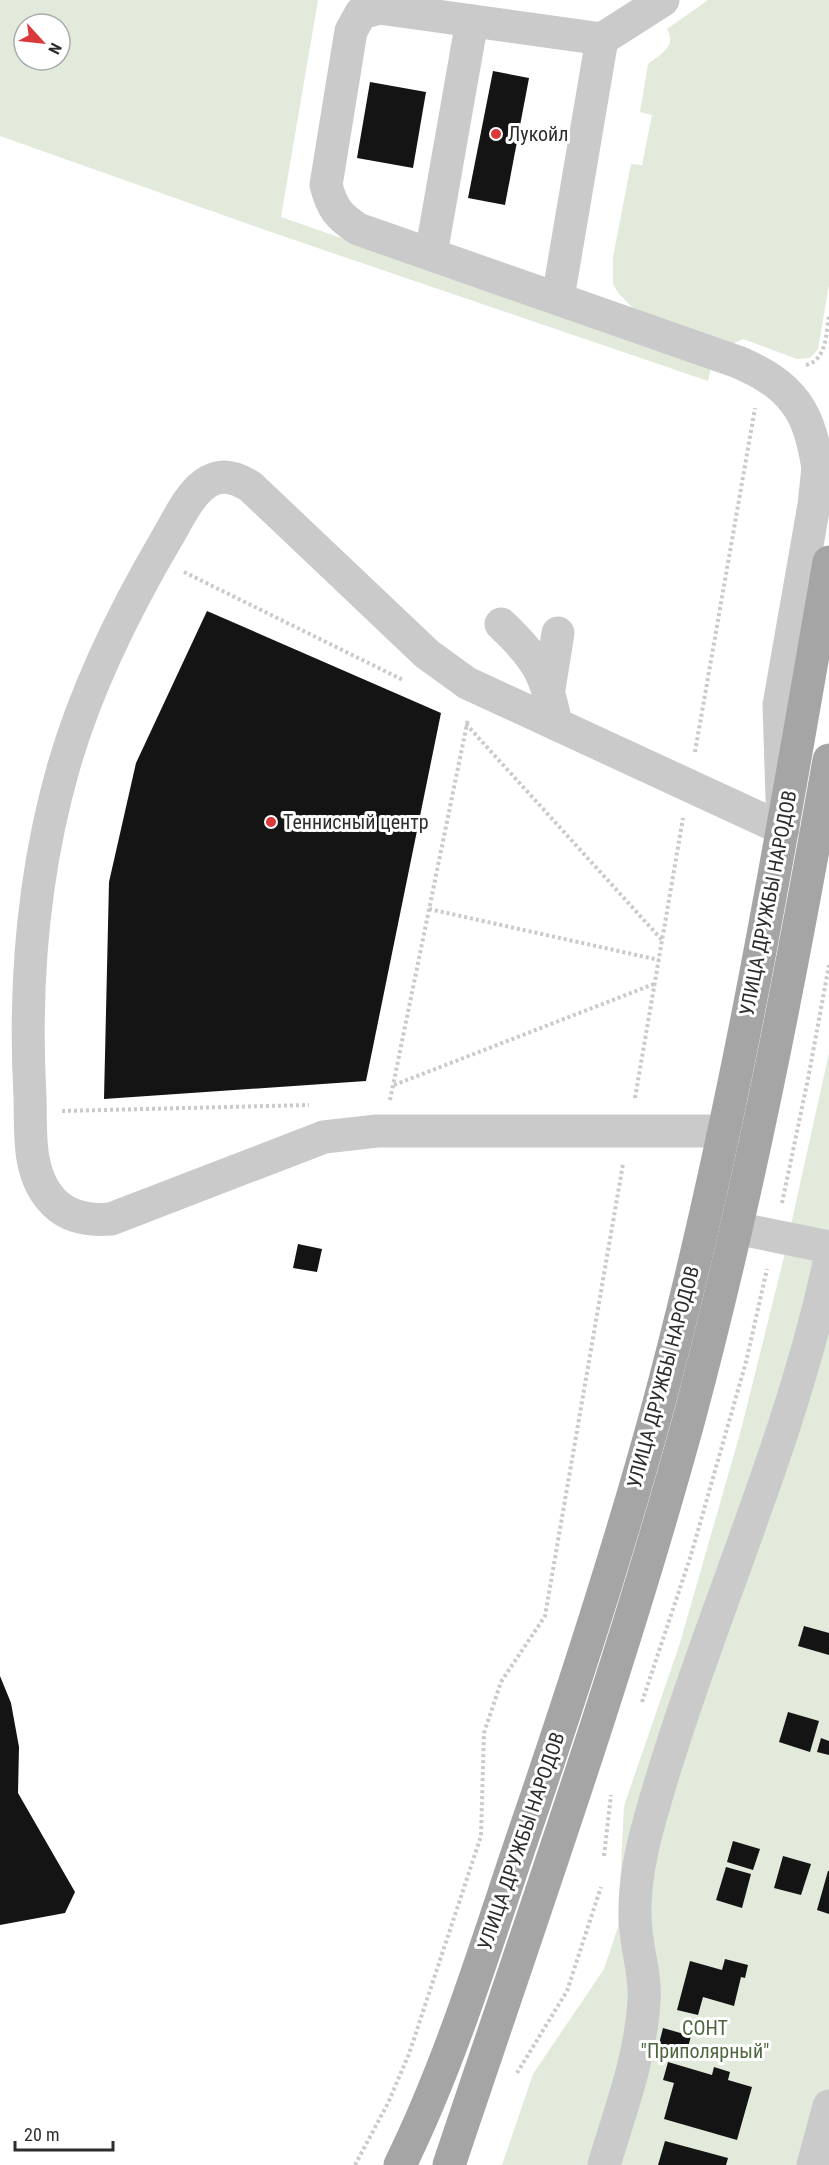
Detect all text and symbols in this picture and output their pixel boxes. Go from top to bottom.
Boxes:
north arrow [12,12,72,72]
text: N [44,40,66,57]
place label: Лукойл [508,122,568,146]
marker: Лукойл [489,127,503,141]
street label: УЛИЦА ДРУЖБЫ НАРОДОВ [734,788,802,1018]
place label: Теннисный центр [283,810,429,834]
marker: Теннисный центр [264,815,278,829]
street label: УЛИЦА ДРУЖБЫ НАРОДОВ [622,1263,704,1491]
street label: УЛИЦА ДРУЖБЫ НАРОДОВ [472,1729,570,1953]
park label: СОНТ "Приполярный" [640,2016,770,2063]
scale bar [15,2114,112,2152]
text: 20 m [24,2124,59,2145]

